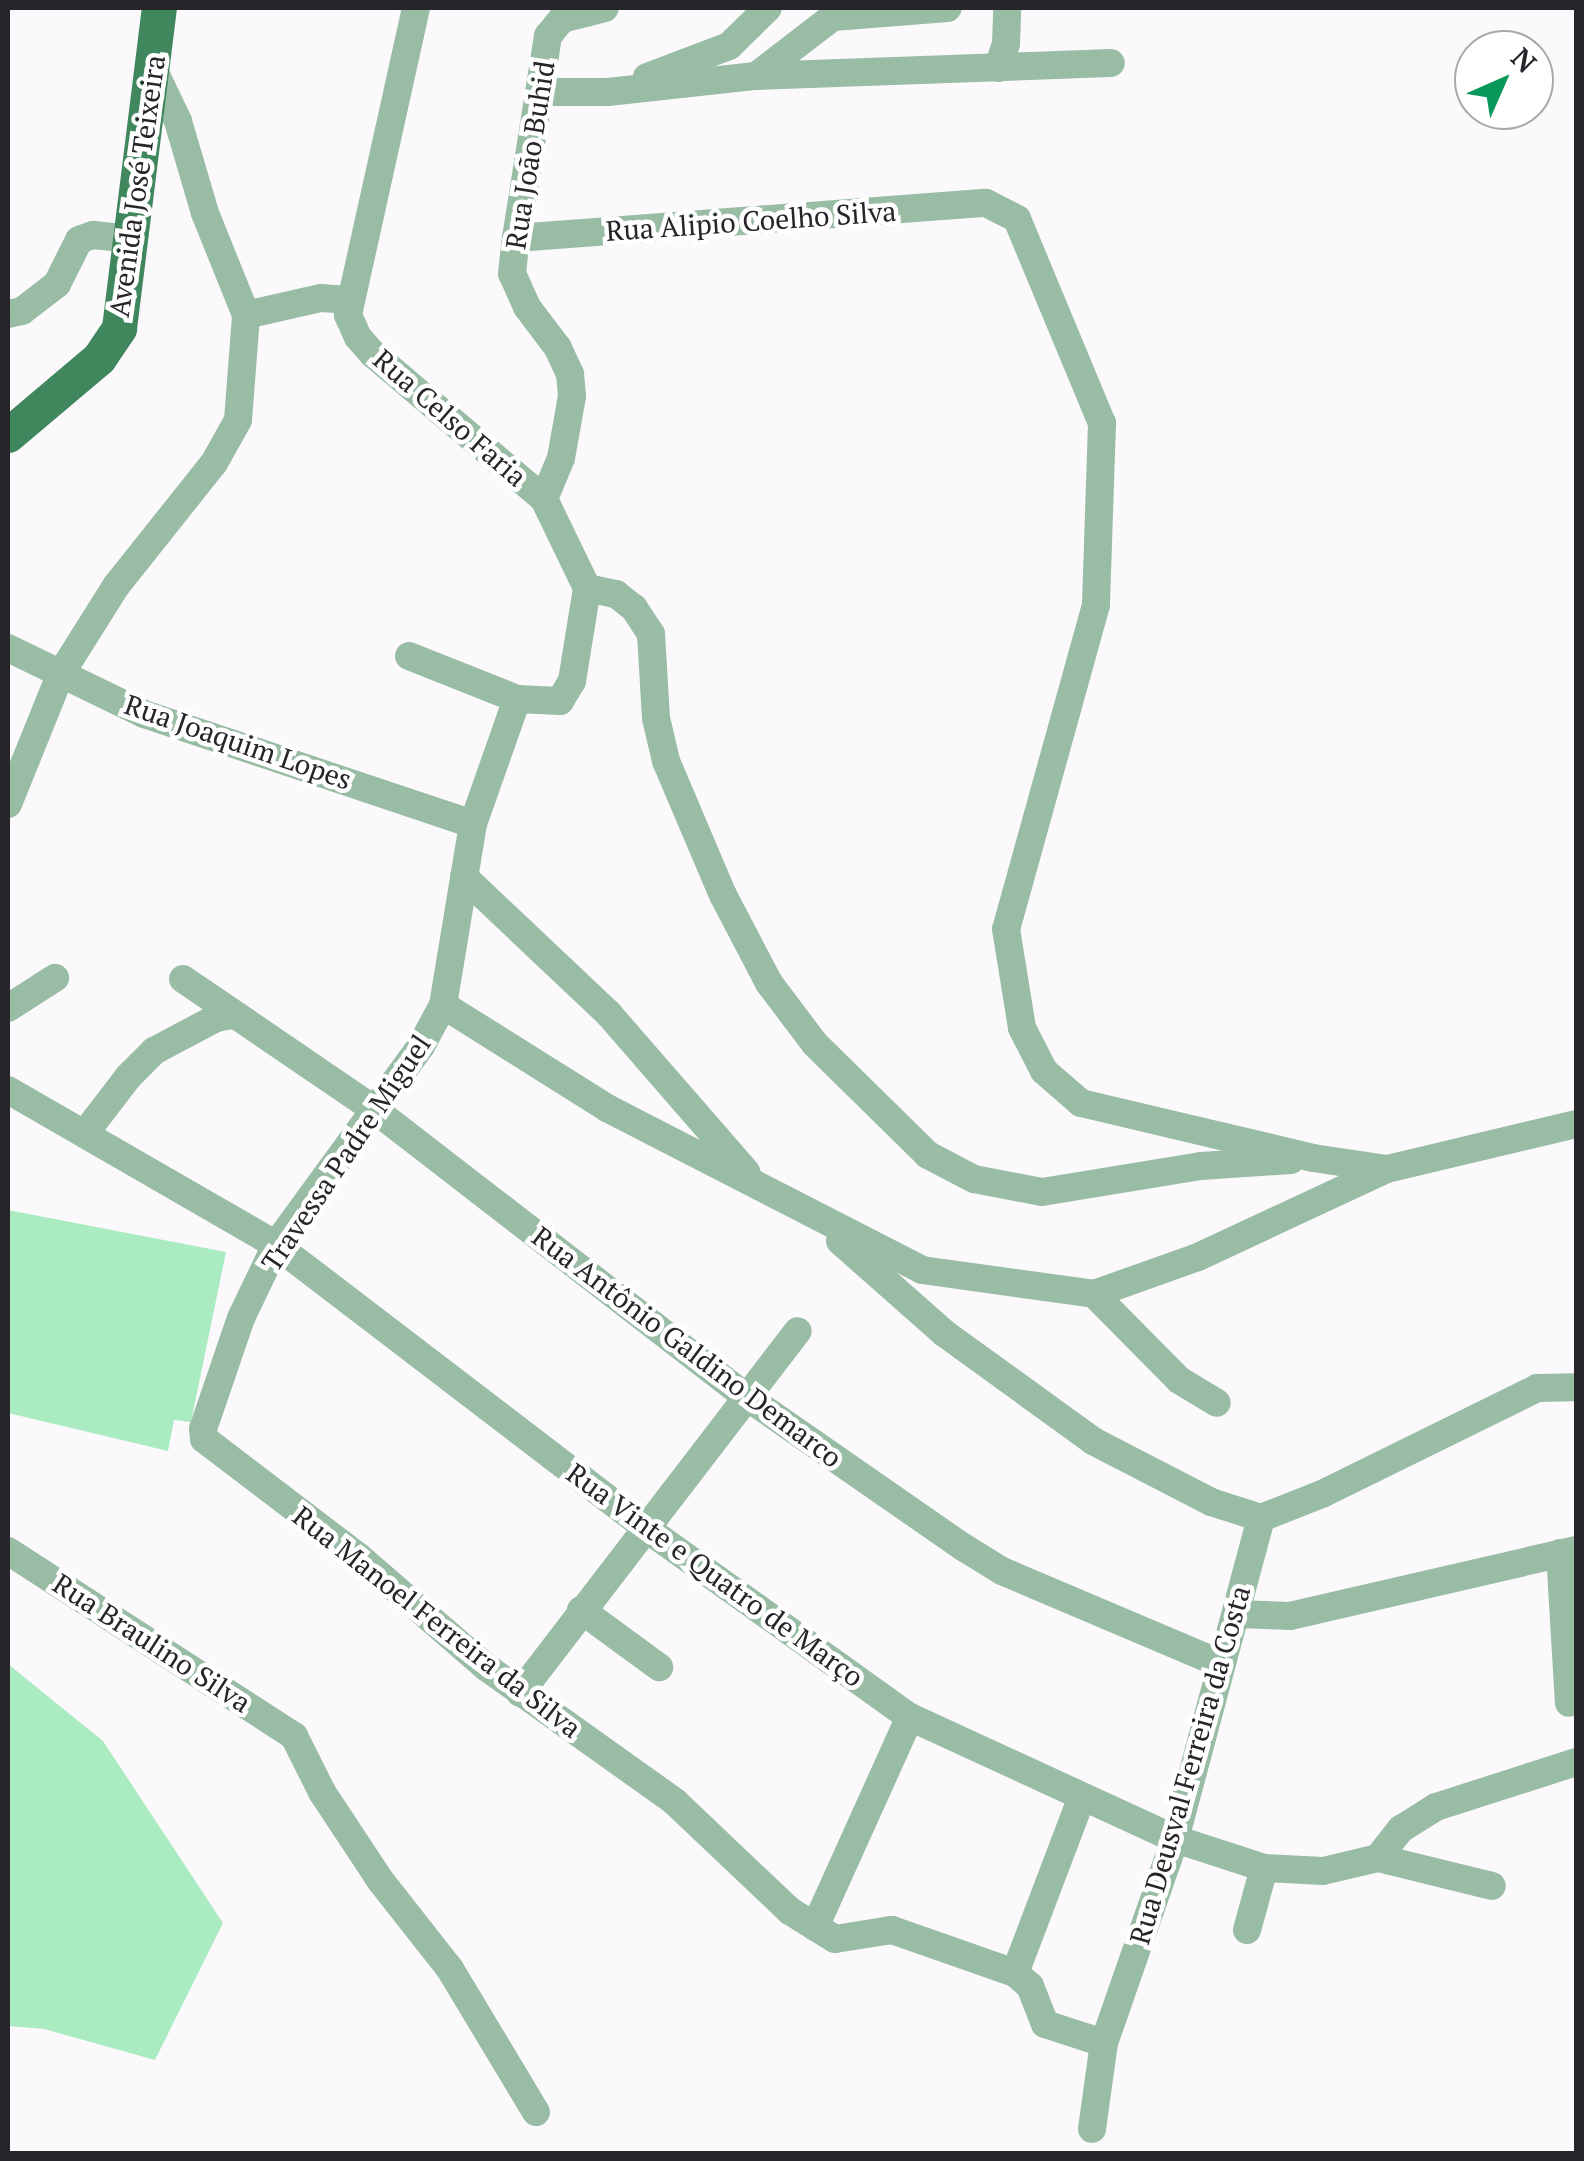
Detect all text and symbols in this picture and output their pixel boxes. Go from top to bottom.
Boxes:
north arrow [1454,30,1554,130]
text: N [1504,39,1545,80]
street label: Avenida José Teixeira [102,53,172,319]
street label: Rua João Buhid [499,59,561,251]
street label: Rua Alipio Coelho Silva [604,194,898,248]
street label: Rua Celso Faria [367,342,533,494]
street label: Rua Joaquim Lopes [120,687,356,797]
street label: Travessa Padre Miguel [254,1028,438,1278]
street label: Rua Antônio Galdino Demarco [525,1219,849,1475]
street label: Rua Vinte e Quatro de Março [560,1456,870,1694]
street label: Rua Manoel Ferreira da Silva [286,1499,588,1745]
street label: Rua Braulino Silva [47,1567,257,1719]
street label: Rua Deusval Ferreira da Costa [1123,1582,1257,1948]

